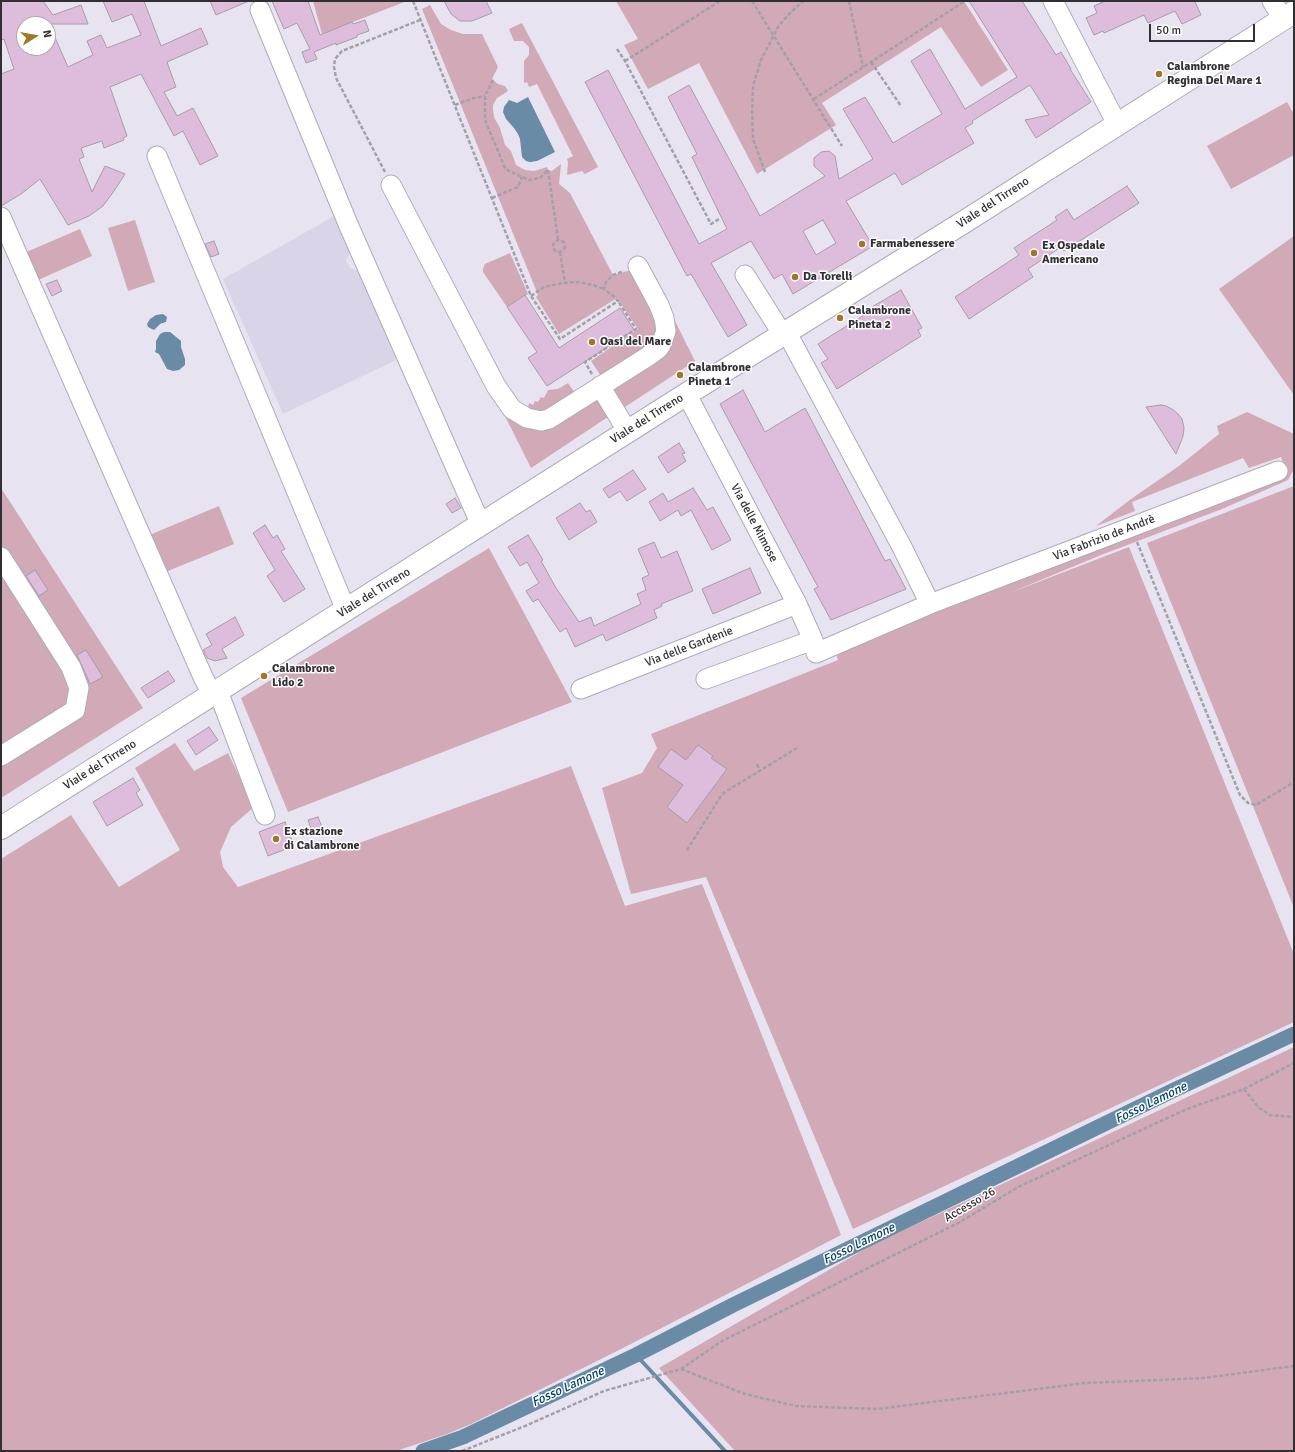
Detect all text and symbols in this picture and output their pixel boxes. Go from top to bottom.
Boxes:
north arrow [16,16,56,56]
scale bar [1151,16,1257,42]
text: 50 m [1156,23,1181,38]
text: N [40,29,54,39]
place label: Calambrone Regina Del Mare 1 [1167,60,1262,88]
marker: Calambrone Regina Del Mare 1 [1154,69,1164,79]
street label: Viale del Tirreno [954,174,1032,232]
place label: Farmabenessere [870,237,955,251]
marker: Farmabenessere [857,239,867,249]
place label: Ex Ospedale Americano [1042,239,1105,267]
marker: Ex Ospedale Americano [1029,248,1039,258]
place label: Da Torelli [803,270,852,284]
marker: Da Torelli [790,272,800,282]
place label: Calambrone Pineta 2 [848,304,911,332]
marker: Calambrone Pineta 2 [835,313,845,323]
place label: Oasi del Mare [600,335,671,349]
marker: Oasi del Mare [587,337,597,347]
place label: Calambrone Pineta 1 [688,361,751,389]
marker: Calambrone Pineta 1 [675,370,685,380]
street label: Viale del Tirreno [608,391,686,447]
street label: Via delle Mimose [727,481,781,565]
street label: Via Fabrizio de Andrè [1051,512,1157,564]
street label: Viale del Tirreno [335,565,413,621]
street label: Via delle Gardenie [643,624,735,670]
place label: Calambrone Lido 2 [272,662,335,690]
marker: Calambrone Lido 2 [259,671,269,681]
street label: Viale del Tirreno [61,737,139,793]
place label: Ex stazione di Calambrone [284,825,360,853]
marker: Ex stazione di Calambrone [271,834,281,844]
water label: Fosso Lamone [1112,1079,1190,1127]
street label: Accesso 26 [942,1185,998,1225]
water label: Fosso Lamone [820,1220,898,1268]
water label: Fosso Lamone [529,1363,607,1411]

